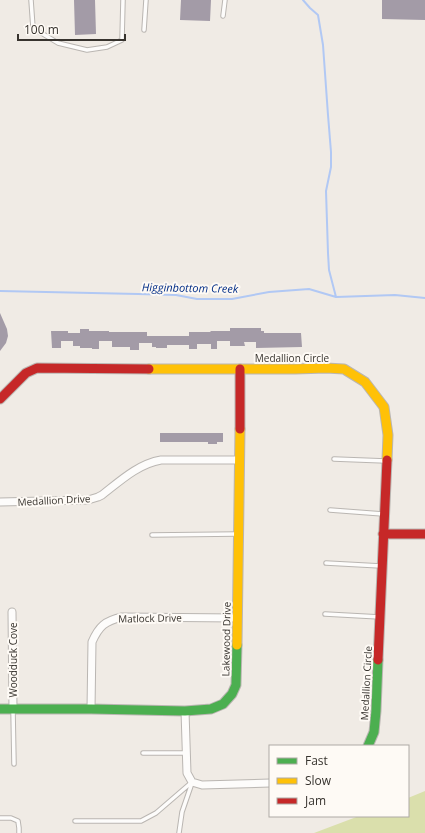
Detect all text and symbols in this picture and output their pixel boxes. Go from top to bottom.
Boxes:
scale bar [18,16,125,42]
text: 100 m [24,21,59,38]
water label: Higginbottom Creek [142,279,239,296]
street label: Medallion Circle [255,351,330,365]
street label: Medallion Drive [17,491,91,509]
street label: Lakewood Drive [218,601,234,676]
street label: Matlock Drive [118,610,182,626]
street label: Woodduck Cove [6,622,20,698]
street label: Medallion Circle [357,645,375,721]
legend [269,745,409,817]
text: Fast [305,752,328,769]
text: Slow [305,772,332,789]
text: Jam [304,792,326,809]

